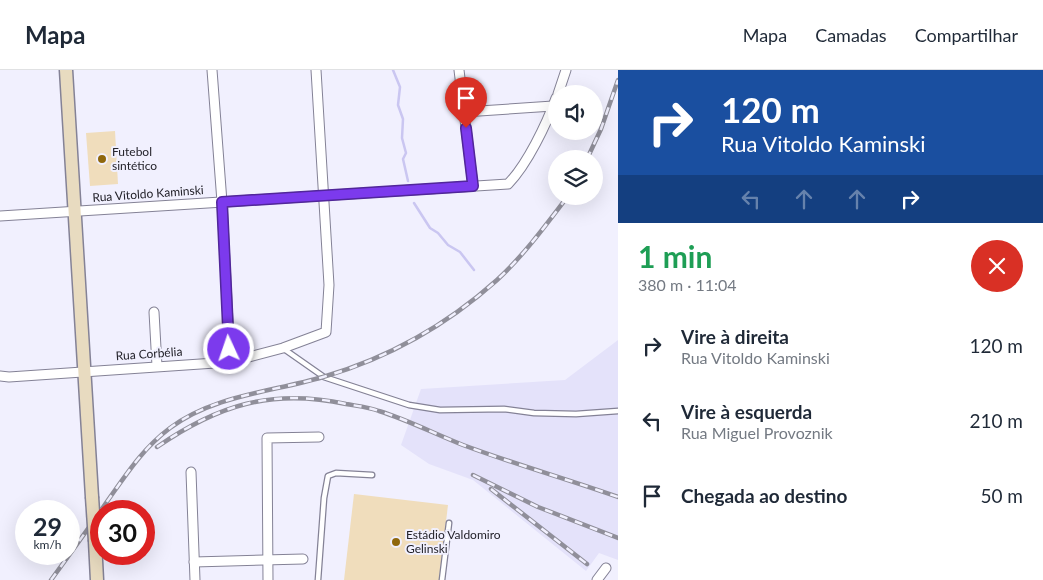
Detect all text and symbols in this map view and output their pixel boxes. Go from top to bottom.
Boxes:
text: Mapa [25,20,85,49]
text: Mapa [743,24,787,46]
text: Camadas [815,24,887,46]
text: Compartilhar [915,24,1018,46]
pin [445,77,487,128]
icon: arrive [452,84,480,112]
map controls [548,85,603,205]
button: sound [548,85,603,140]
text: 120 m [721,88,820,130]
icon: right [638,90,703,155]
text: Rua Vitoldo Kaminski [721,130,926,157]
place label: Futebol sintético [112,144,157,173]
button: layers [548,150,603,205]
marker: Futebol sintético [96,153,108,165]
street label: Rua Vitoldo Kaminski [92,182,204,205]
icon: left [737,185,765,213]
icon: ahead [790,185,818,213]
icon: ahead [843,185,871,213]
icon: right [896,185,924,213]
text: 1 min [638,238,712,274]
button: close [971,240,1023,292]
text: 380 m · 11:04 [638,275,737,294]
position arrow [202,322,254,374]
text: Vire à direita [681,325,789,348]
icon: right [638,332,666,360]
text: 120 m [969,334,1023,357]
street label: Rua Corbélia [115,344,183,363]
text: Rua Vitoldo Kaminski [681,348,830,367]
text: Vire à esquerda [681,400,812,423]
icon: left [638,407,666,435]
text: 210 m [969,409,1023,432]
text: Rua Miguel Provoznik [681,423,833,442]
icon: arrive [638,482,666,510]
text: Chegada ao destino [681,484,847,507]
text: 50 m [980,484,1023,507]
speed limit sign: 30 [90,500,155,565]
text: 29 [33,511,62,541]
place label: Estádio Valdomiro Gelinski [406,527,501,556]
marker: Estádio Valdomiro Gelinski [390,536,402,548]
text: km/h [33,537,62,552]

